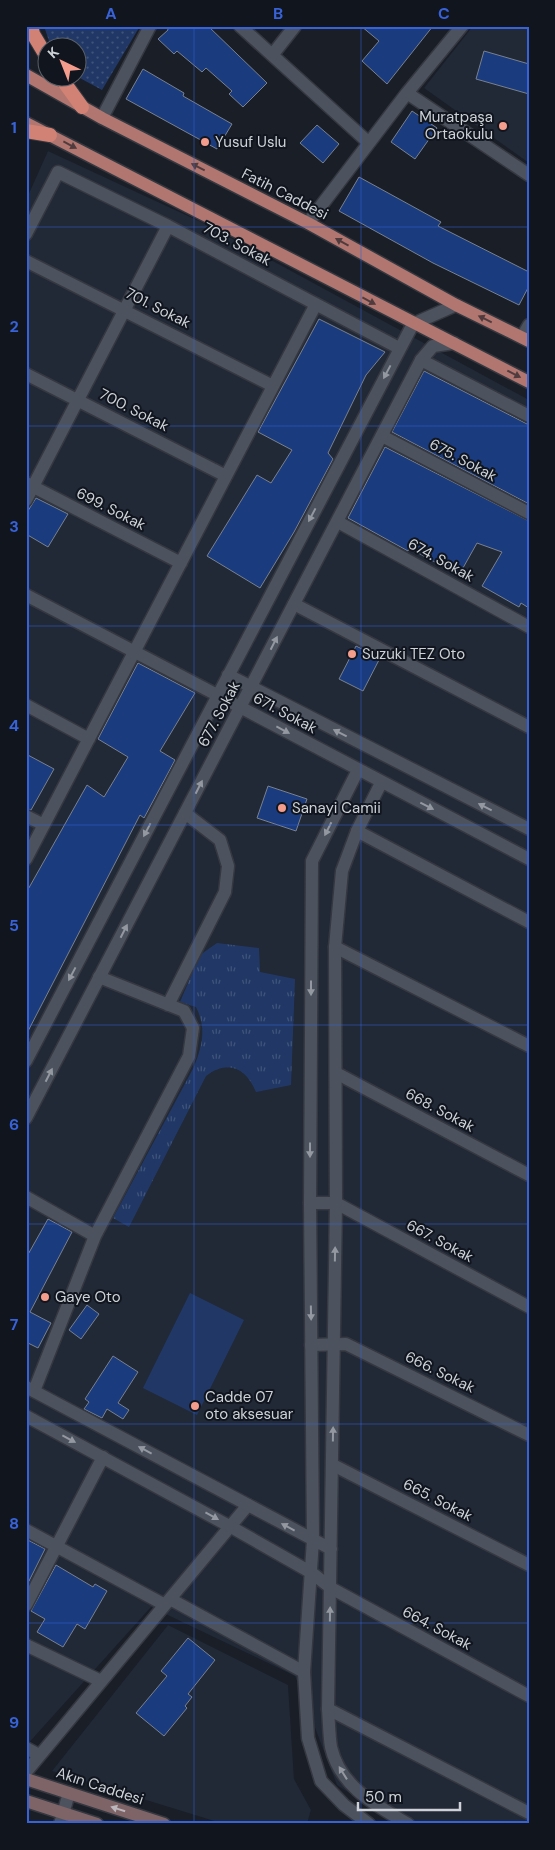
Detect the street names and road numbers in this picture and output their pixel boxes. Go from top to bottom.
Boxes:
street label: Fatih Caddesi [238,164,332,224]
street label: 703. Sokak [199,218,275,271]
street label: 701. Sokak [122,283,194,333]
street label: 700. Sokak [96,384,173,436]
street label: 675. Sokak [426,434,501,486]
street label: 699. Sokak [73,483,149,535]
street label: 674. Sokak [404,534,478,587]
street label: 677. Sokak [193,677,245,750]
street label: 671. Sokak [250,688,321,738]
street label: 668. Sokak [402,1083,479,1137]
street label: 667. Sokak [403,1215,477,1267]
street label: 666. Sokak [402,1346,479,1398]
street label: 665. Sokak [400,1474,477,1526]
street label: 664. Sokak [399,1601,476,1655]
street label: Akın Caddesi [54,1762,146,1810]

